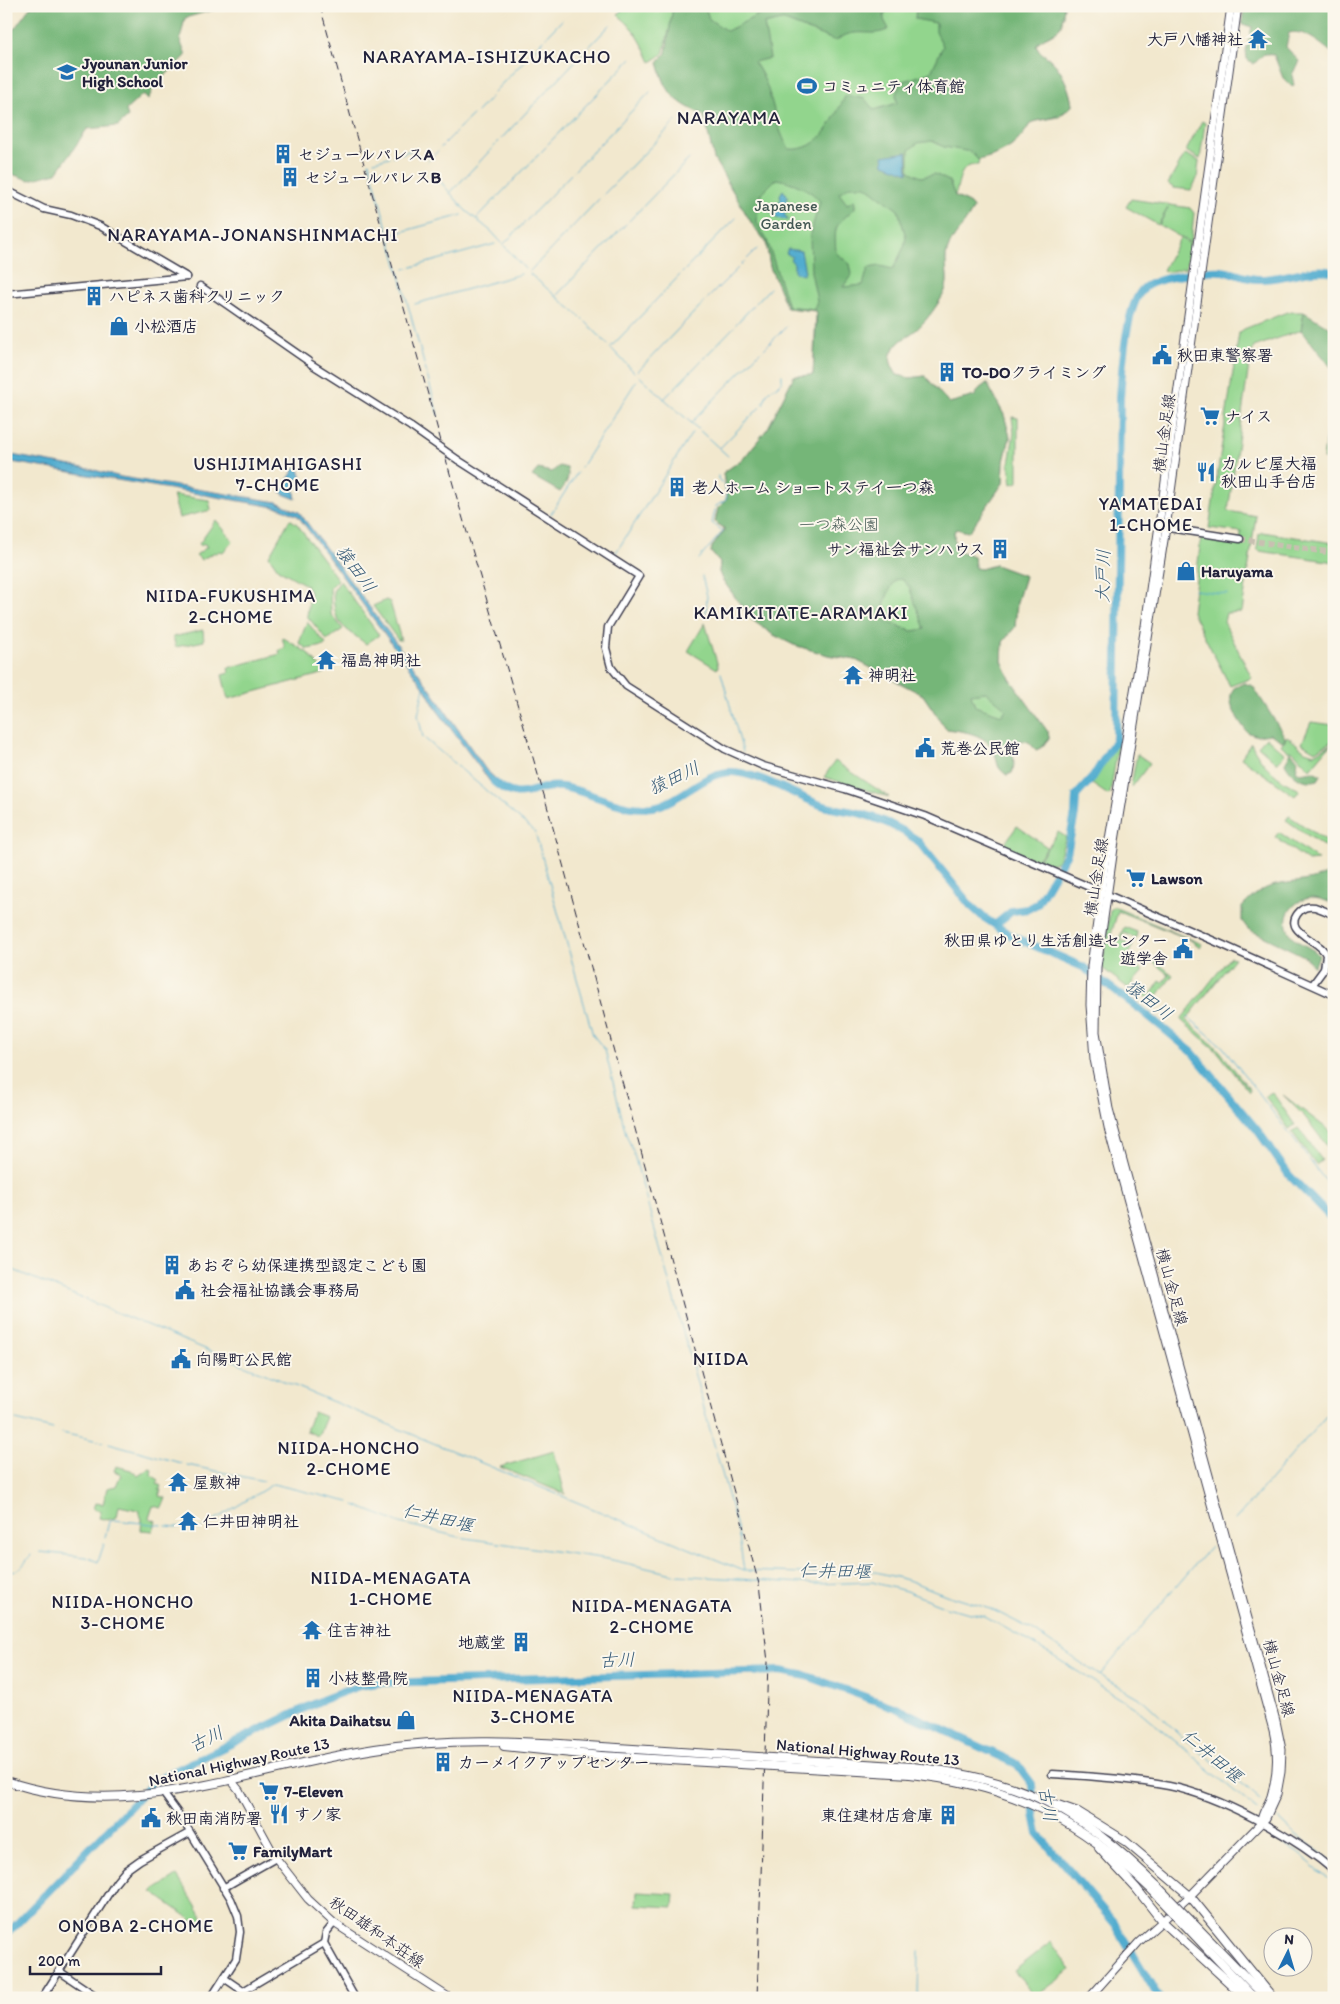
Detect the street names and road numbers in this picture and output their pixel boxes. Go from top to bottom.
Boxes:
street label: 横山金足線 [1149,392,1179,474]
street label: 横山金足線 [1080,836,1112,918]
street label: 横山金足線 [1152,1246,1192,1328]
street label: 横山金足線 [1259,1637,1299,1719]
street label: National Highway Route 13 [147,1734,331,1790]
street label: National Highway Route 13 [775,1735,961,1770]
street label: 秋田雄和本荘線 [326,1892,428,1972]

